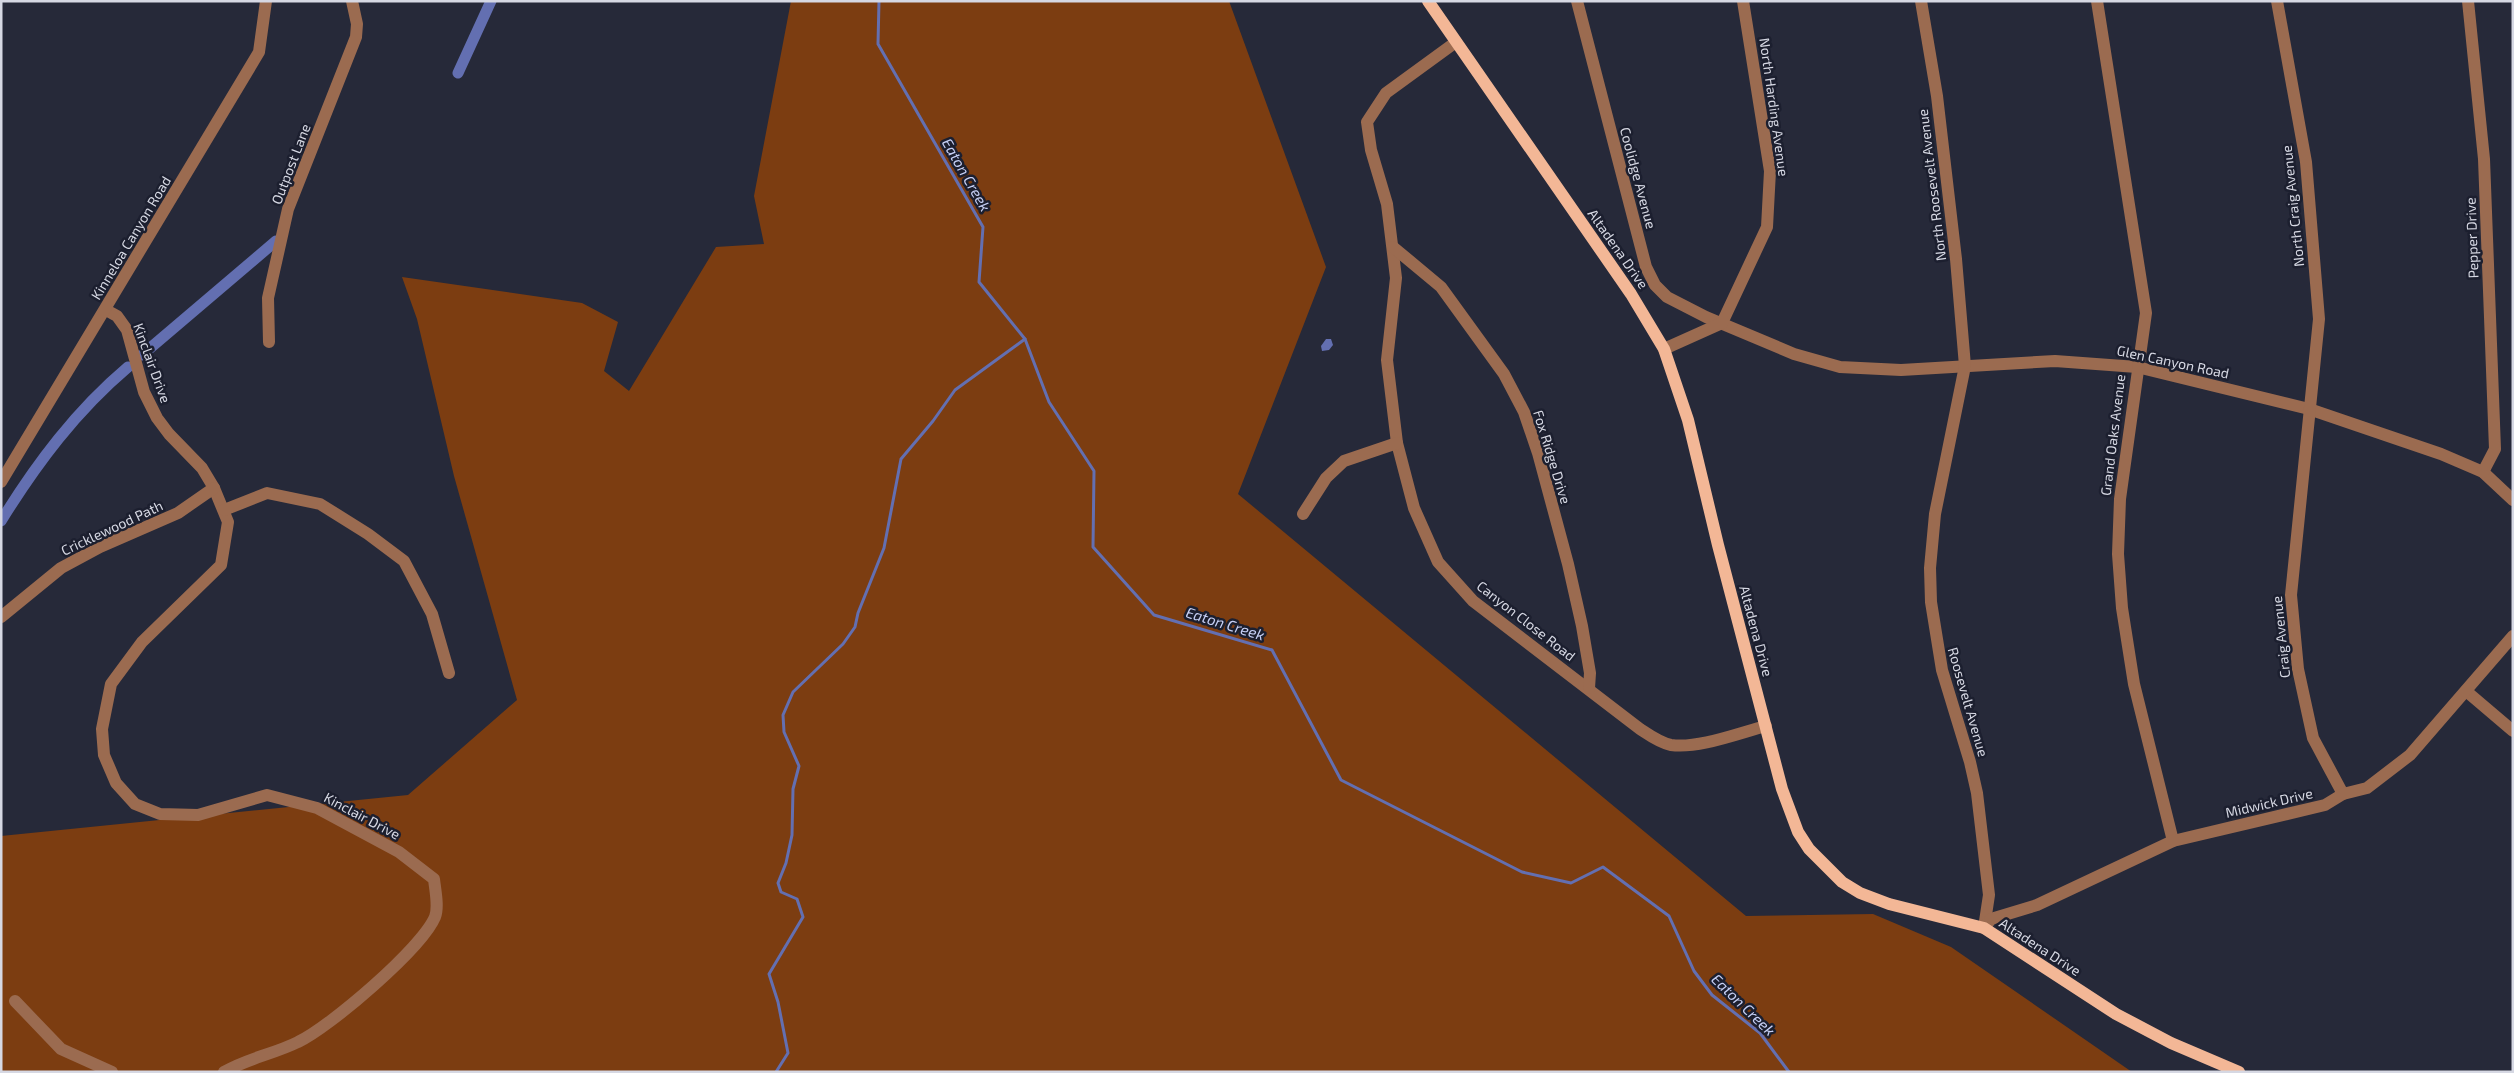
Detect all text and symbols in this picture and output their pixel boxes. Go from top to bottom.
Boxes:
street label: North Harding Avenue [1756,37,1793,177]
street label: North Roosevelt Avenue [1914,108,1949,262]
street label: Outpost Lane [267,121,314,206]
street label: Coolidge Avenue [1617,125,1660,231]
water label: Eaton Creek [939,135,995,214]
street label: North Craig Avenue [2278,144,2307,268]
street label: Kinneloa Canyon Road [87,173,174,303]
street label: Pepper Drive [2462,197,2481,279]
street label: Altadena Drive [1585,206,1652,292]
street label: Kinclair Drive [130,321,175,405]
street label: Glen Canyon Road [2115,341,2231,382]
street label: Grand Oaks Avenue [2097,373,2128,497]
street label: Fox Ridge Drive [1530,408,1575,506]
street label: Cricklewood Path [58,496,166,559]
street label: Canyon Close Road [1474,577,1579,664]
street label: Altadena Drive [1736,584,1777,678]
street label: Craig Avenue [2268,595,2293,679]
water label: Eaton Creek [1184,603,1267,644]
street label: Roosevelt Avenue [1945,645,1992,759]
street label: Midwick Drive [2224,784,2314,821]
street label: Kinclair Drive [321,788,403,843]
street label: Altadena Drive [1996,914,2084,979]
water label: Eaton Creek [1708,970,1779,1039]

